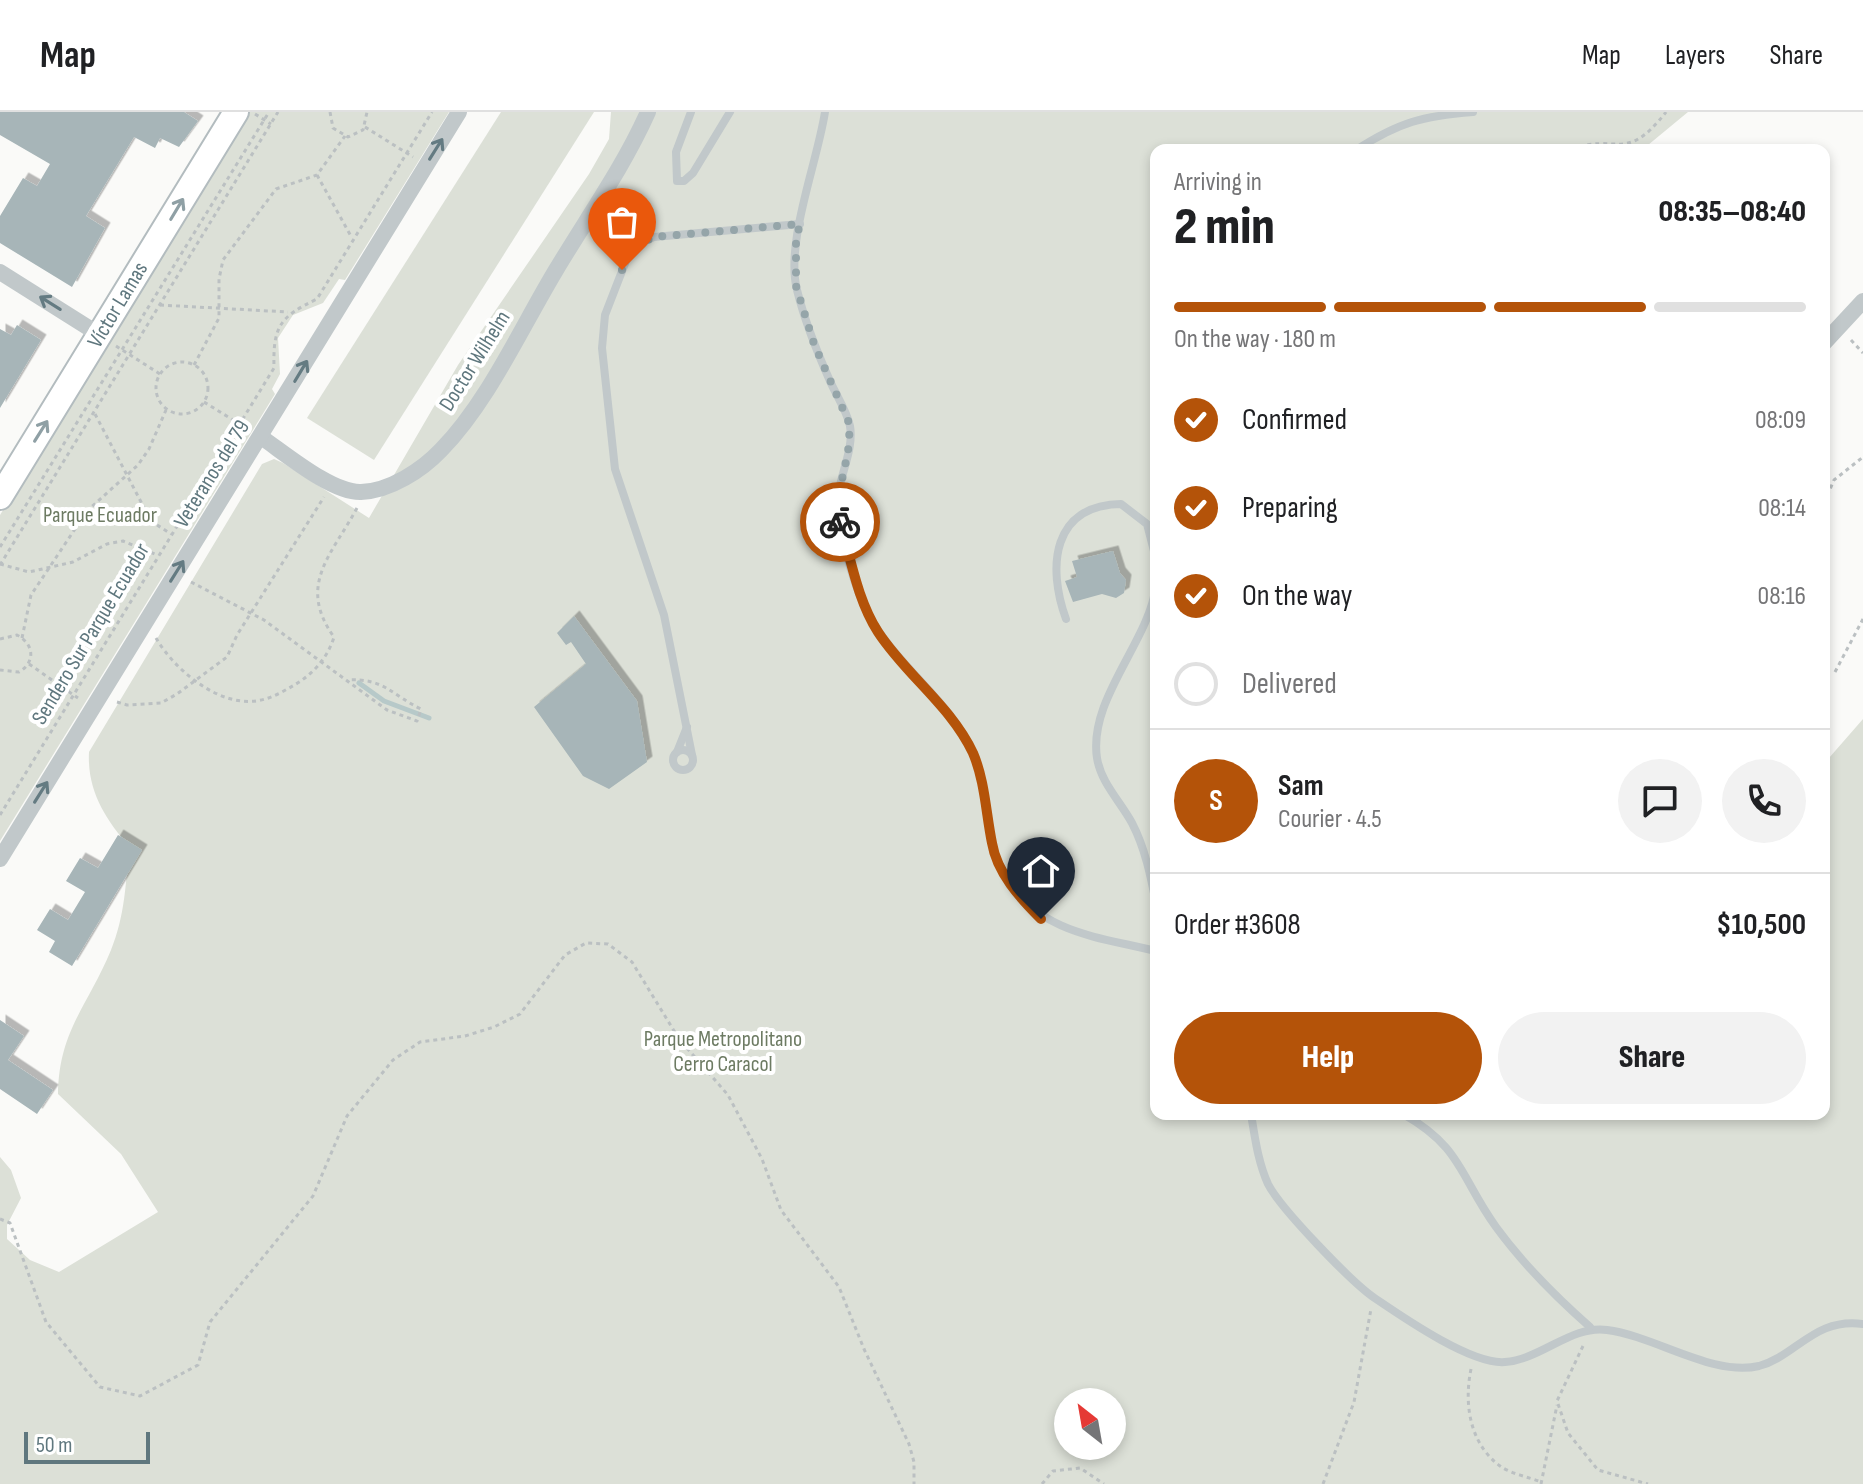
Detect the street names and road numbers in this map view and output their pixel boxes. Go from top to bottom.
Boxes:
street label: Víctor Lamas [82,257,154,353]
street label: Doctor Wilhelm [434,306,516,416]
street label: Veteranos del 79 [168,415,256,533]
street label: Sendero Sur Parque Ecuador [26,538,156,730]

